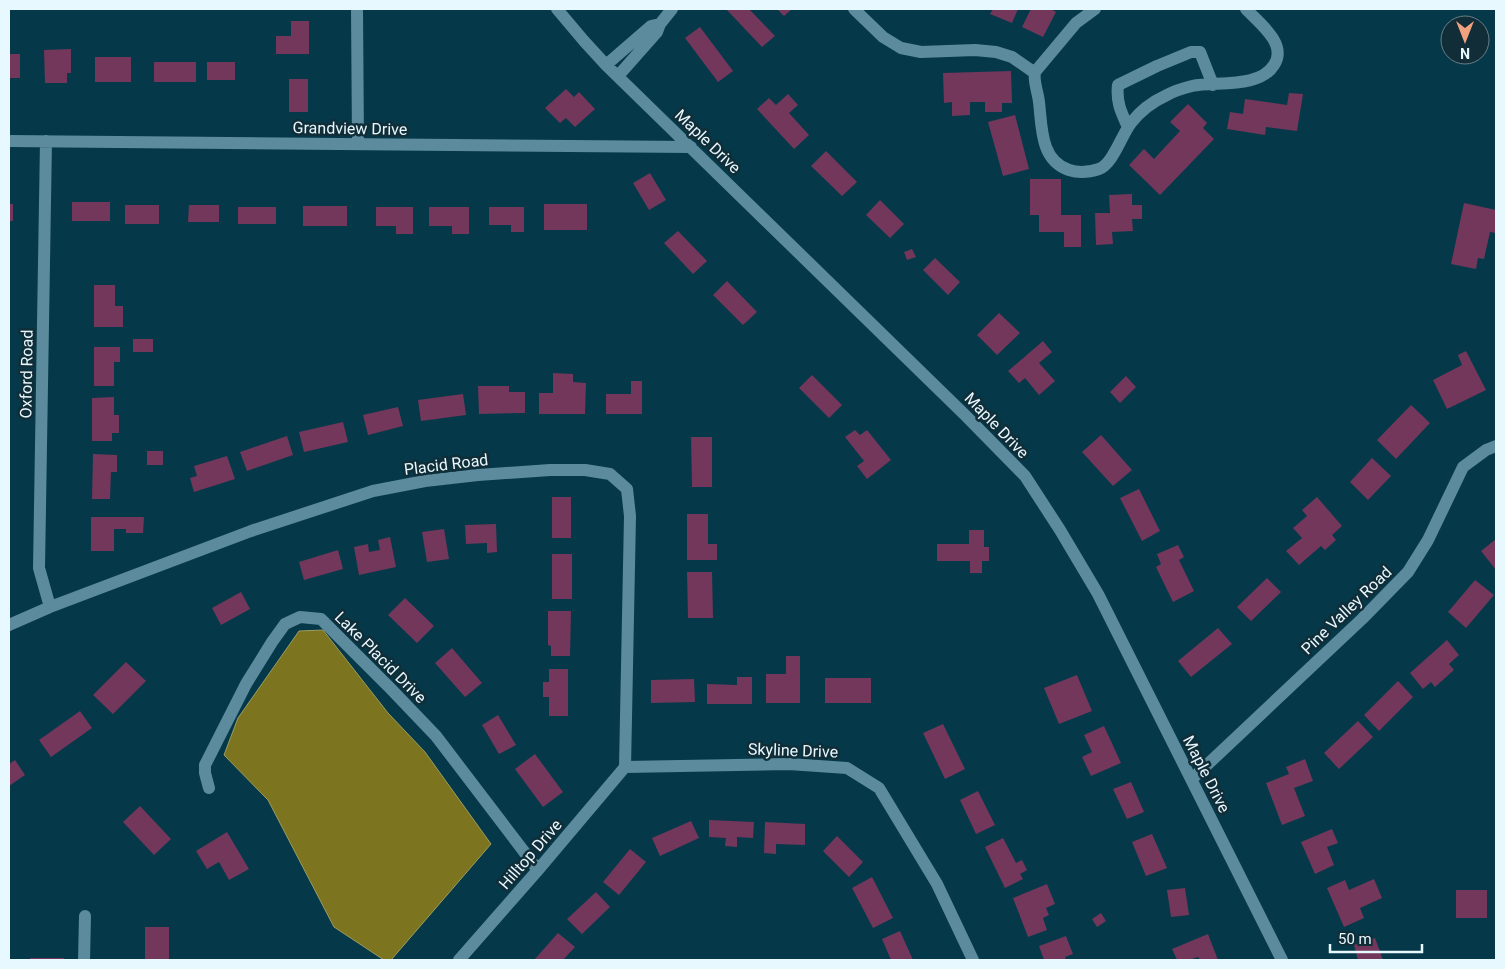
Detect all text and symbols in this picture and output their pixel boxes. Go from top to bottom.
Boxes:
north arrow [1440,15,1490,65]
text: N [1460,45,1470,61]
street label: Maple Drive [671,105,744,177]
street label: Grandview Drive [293,118,407,139]
street label: Oxford Road [16,330,37,418]
street label: Maple Drive [961,389,1033,462]
street label: Placid Road [403,450,489,479]
street label: Pine Valley Road [1297,562,1395,658]
street label: Lake Placid Drive [331,608,430,707]
street label: Maple Drive [1179,733,1234,816]
street label: Skyline Drive [748,739,838,762]
street label: Hilltop Drive [495,816,566,893]
scale bar [1330,922,1422,954]
text: 50 m [1338,930,1372,948]

